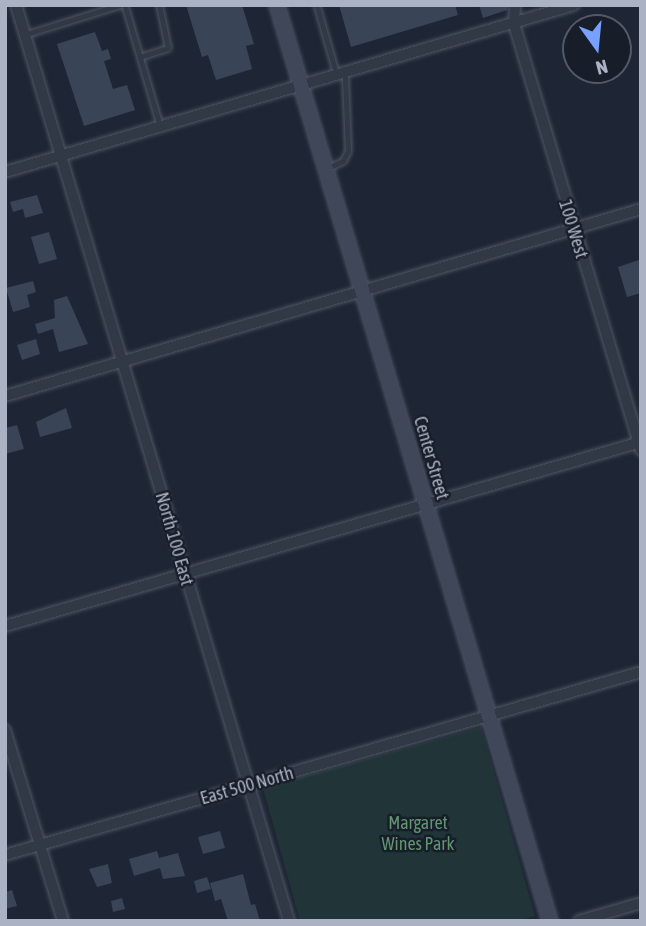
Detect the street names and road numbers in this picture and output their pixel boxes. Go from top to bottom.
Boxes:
street label: 100 West [554,197,592,261]
street label: Center Street [409,414,453,502]
street label: North 100 East [150,490,198,588]
street label: East 500 North [198,762,296,810]

